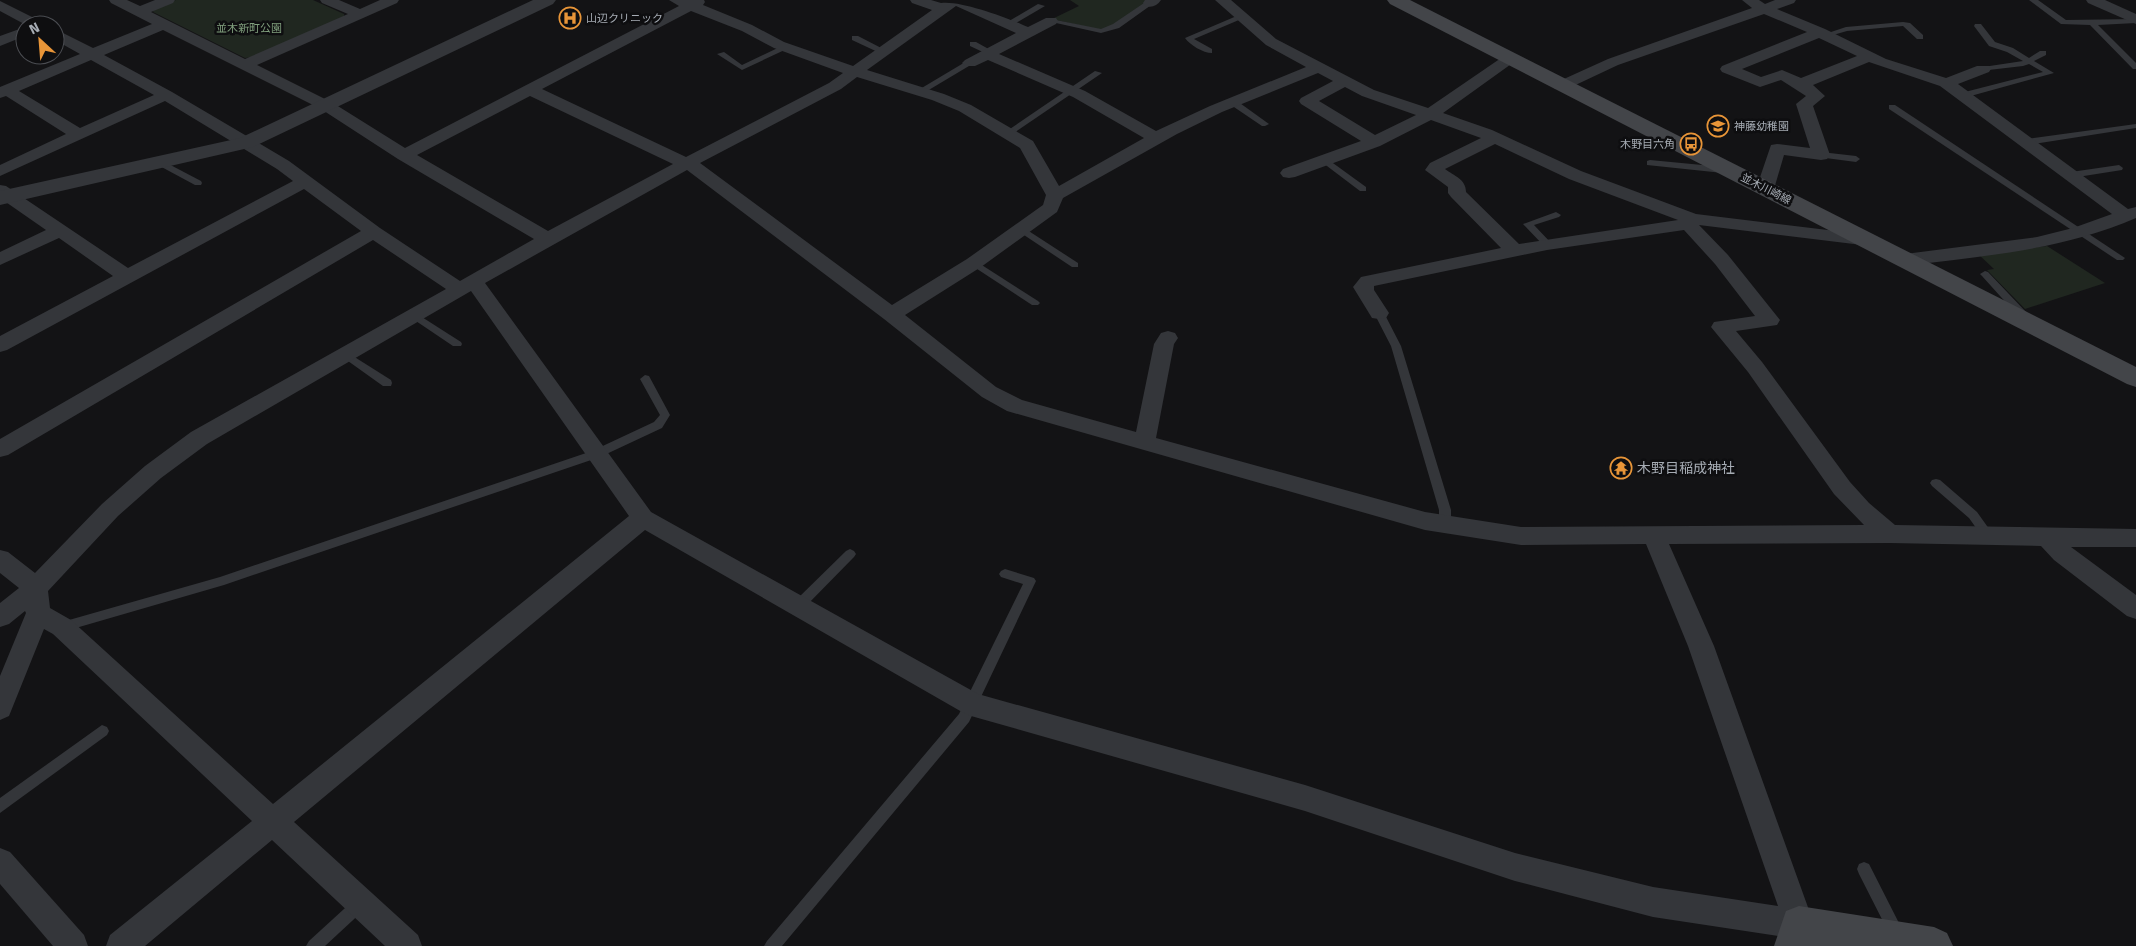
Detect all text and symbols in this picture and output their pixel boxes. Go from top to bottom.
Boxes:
hospital icon: 山辺クリニック [558,6,582,30]
place label: 山辺クリニック [586,12,663,25]
north arrow [15,15,65,65]
text: N [27,19,42,38]
park label: 並木新町公園 [216,22,282,35]
school or university icon: 神藤幼稚園 [1706,114,1730,138]
place label: 神藤幼稚園 [1734,120,1789,133]
bus stop icon: 木野目六角 [1679,132,1703,156]
place label: 木野目六角 [1620,138,1675,151]
street label: 並木川崎線 [1739,171,1793,207]
temple icon: 木野目稲成神社 [1609,456,1633,480]
place label: 木野目稲成神社 [1637,460,1735,477]

